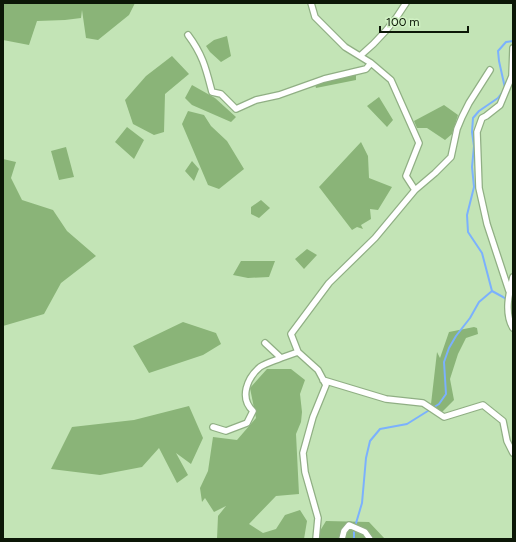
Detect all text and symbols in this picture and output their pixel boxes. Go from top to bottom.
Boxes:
scale bar [380,8,468,34]
text: 100 m [386,15,420,29]

